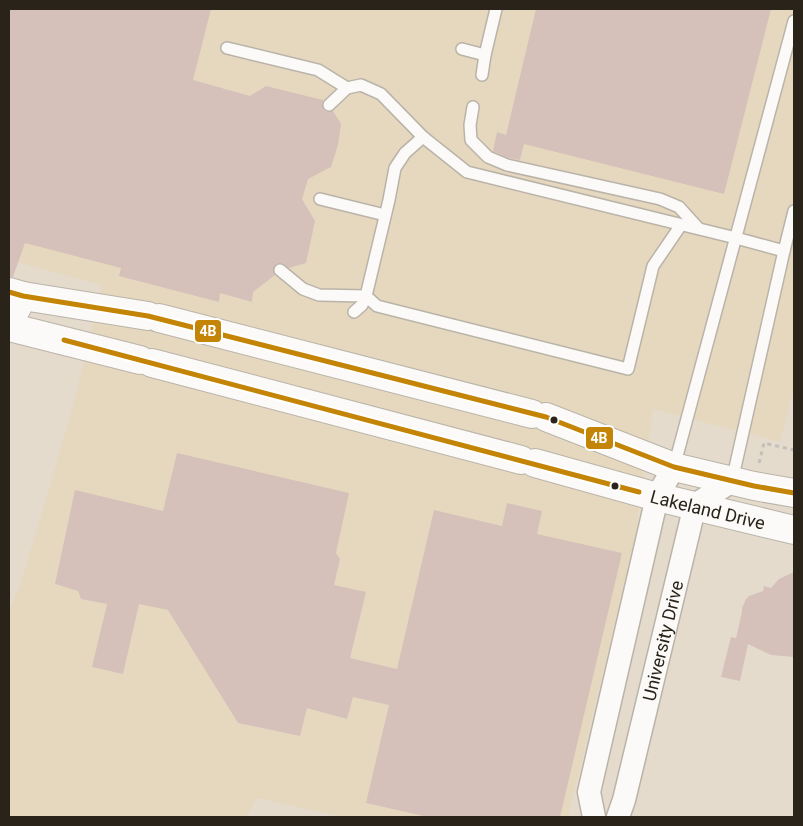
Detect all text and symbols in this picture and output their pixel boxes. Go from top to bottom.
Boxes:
line badge: 4B [194,319,222,343]
text: 4B [200,323,217,339]
unlabelled marker [549,415,559,425]
line badge: 4B [585,426,614,450]
text: 4B [591,430,608,446]
unlabelled marker [610,481,620,491]
street label: Lakeland Drive [648,485,767,533]
street label: University Drive [638,578,687,703]

